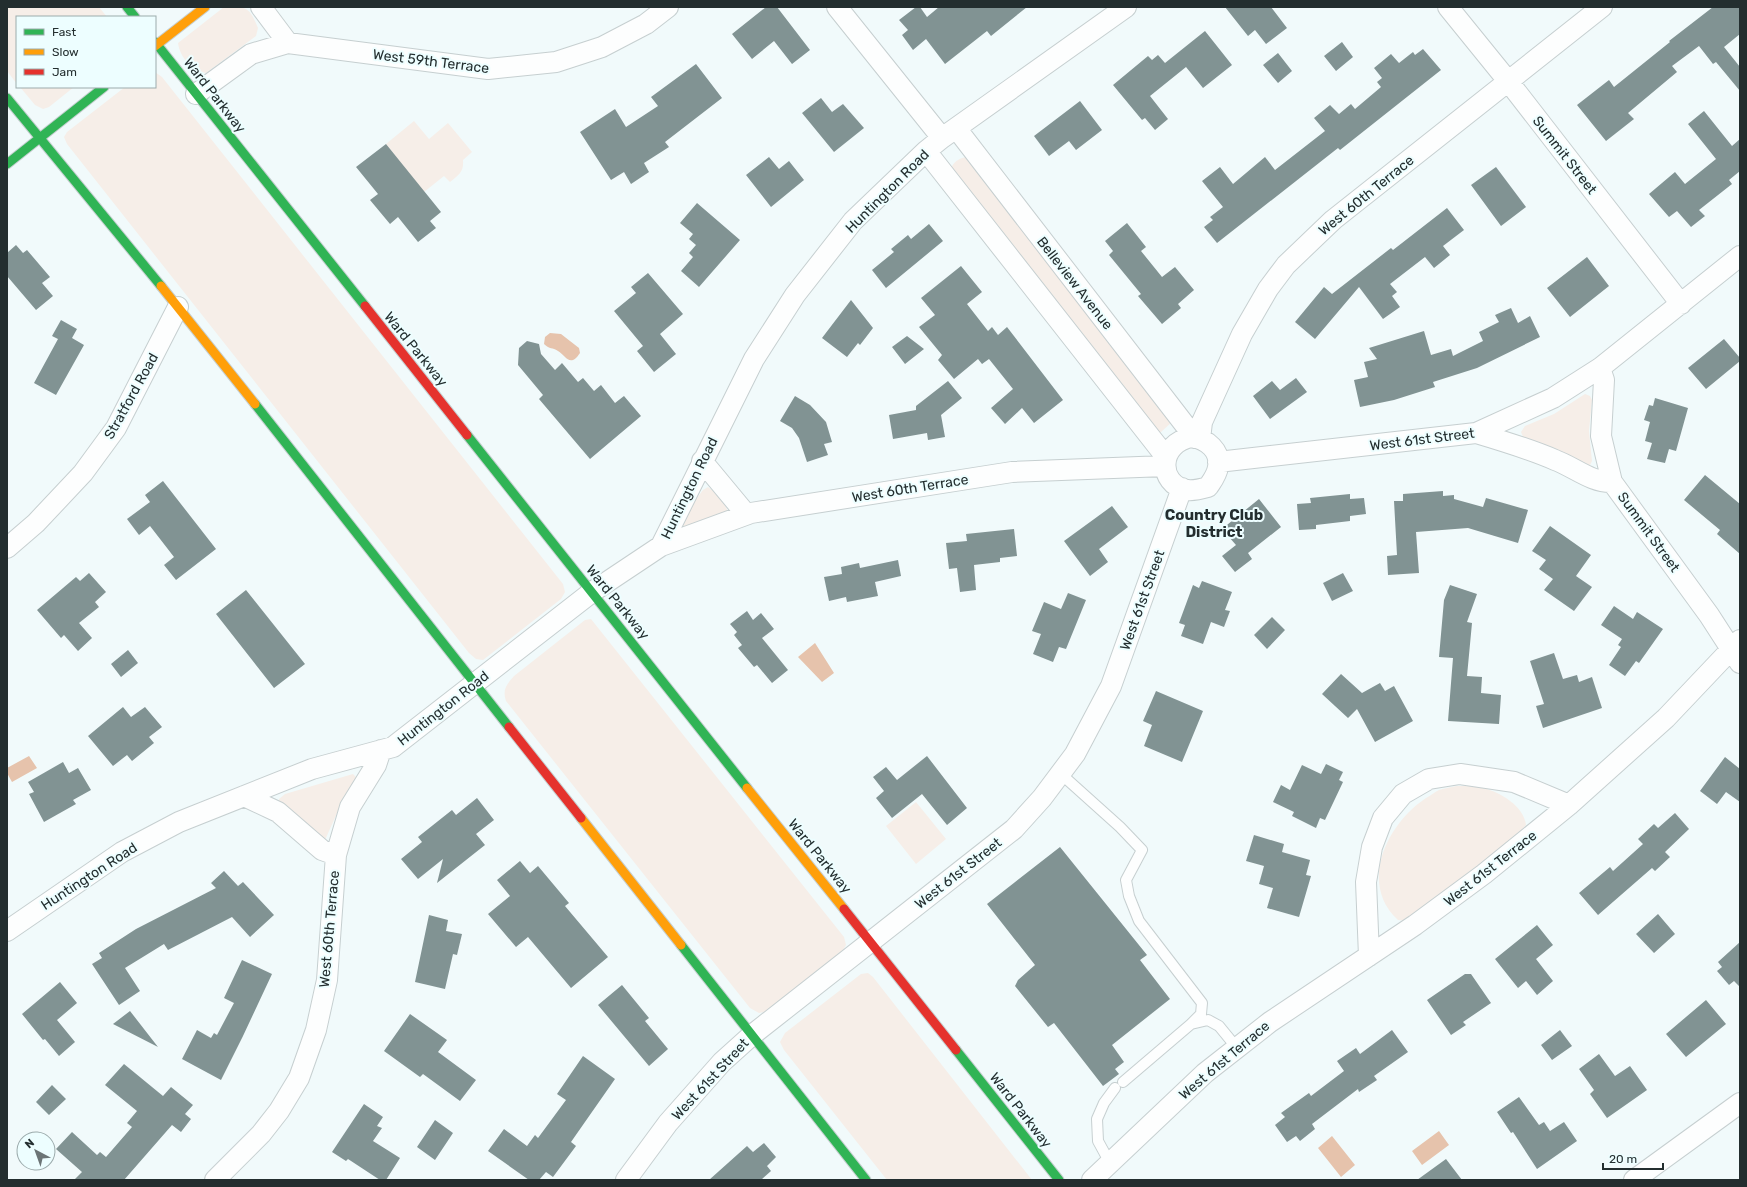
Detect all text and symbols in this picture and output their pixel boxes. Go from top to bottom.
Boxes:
legend [16,16,156,88]
text: Fast [52,25,76,39]
text: Slow [52,45,79,59]
street label: West 59th Terrace [372,46,490,77]
street label: Ward Parkway [180,54,249,137]
text: Jam [52,65,77,79]
street label: Summit Street [1529,113,1601,198]
street label: Huntington Road [842,146,933,237]
street label: West 60th Terrace [1315,152,1417,239]
street label: Belleview Avenue [1033,233,1116,333]
street label: Ward Parkway [380,309,451,390]
street label: Stratford Road [101,350,162,442]
street label: West 61st Street [1369,425,1476,454]
street label: Huntington Road [657,435,721,542]
street label: West 60th Terrace [851,471,970,506]
street label: Summit Street [1614,489,1684,576]
district label: Country Club District [1165,506,1263,541]
street label: West 61st Street [1116,547,1169,653]
street label: Ward Parkway [582,562,653,643]
street label: Huntington Road [394,667,492,749]
street label: Ward Parkway [784,816,855,897]
street label: West 61st Terrace [1441,827,1540,910]
street label: West 61st Street [912,834,1005,913]
street label: Huntington Road [38,839,141,914]
street label: West 60th Terrace [316,870,343,988]
street label: West 61st Terrace [1176,1017,1273,1103]
street label: West 61st Street [668,1035,753,1124]
street label: Ward Parkway [986,1069,1055,1152]
north arrow [16,1131,56,1171]
text: N [23,1136,37,1151]
scale bar [1603,1145,1663,1171]
text: 20 m [1609,1152,1637,1166]

